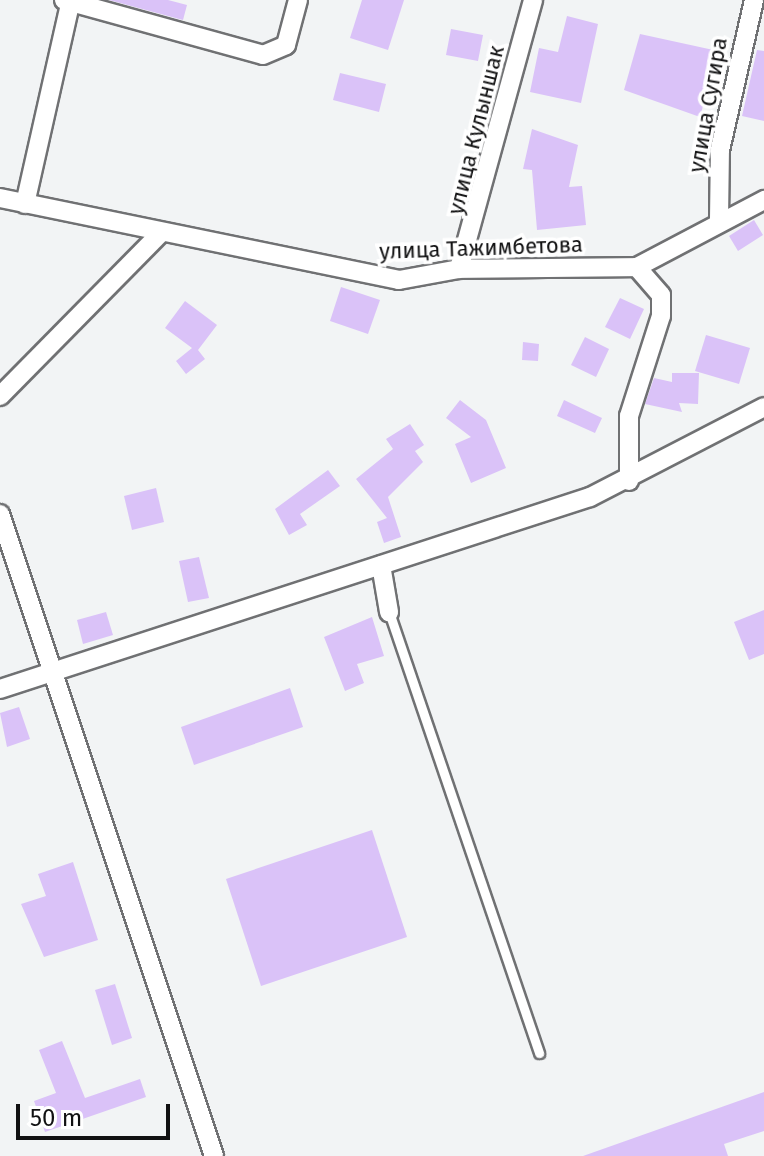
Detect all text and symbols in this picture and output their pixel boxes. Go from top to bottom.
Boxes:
street label: улица Сугира [683,35,733,175]
street label: улица Кулыншак [442,43,510,217]
street label: улица Тажимбетова [379,231,583,265]
scale bar [20,1088,174,1138]
text: 50 m [30,1104,82,1132]

